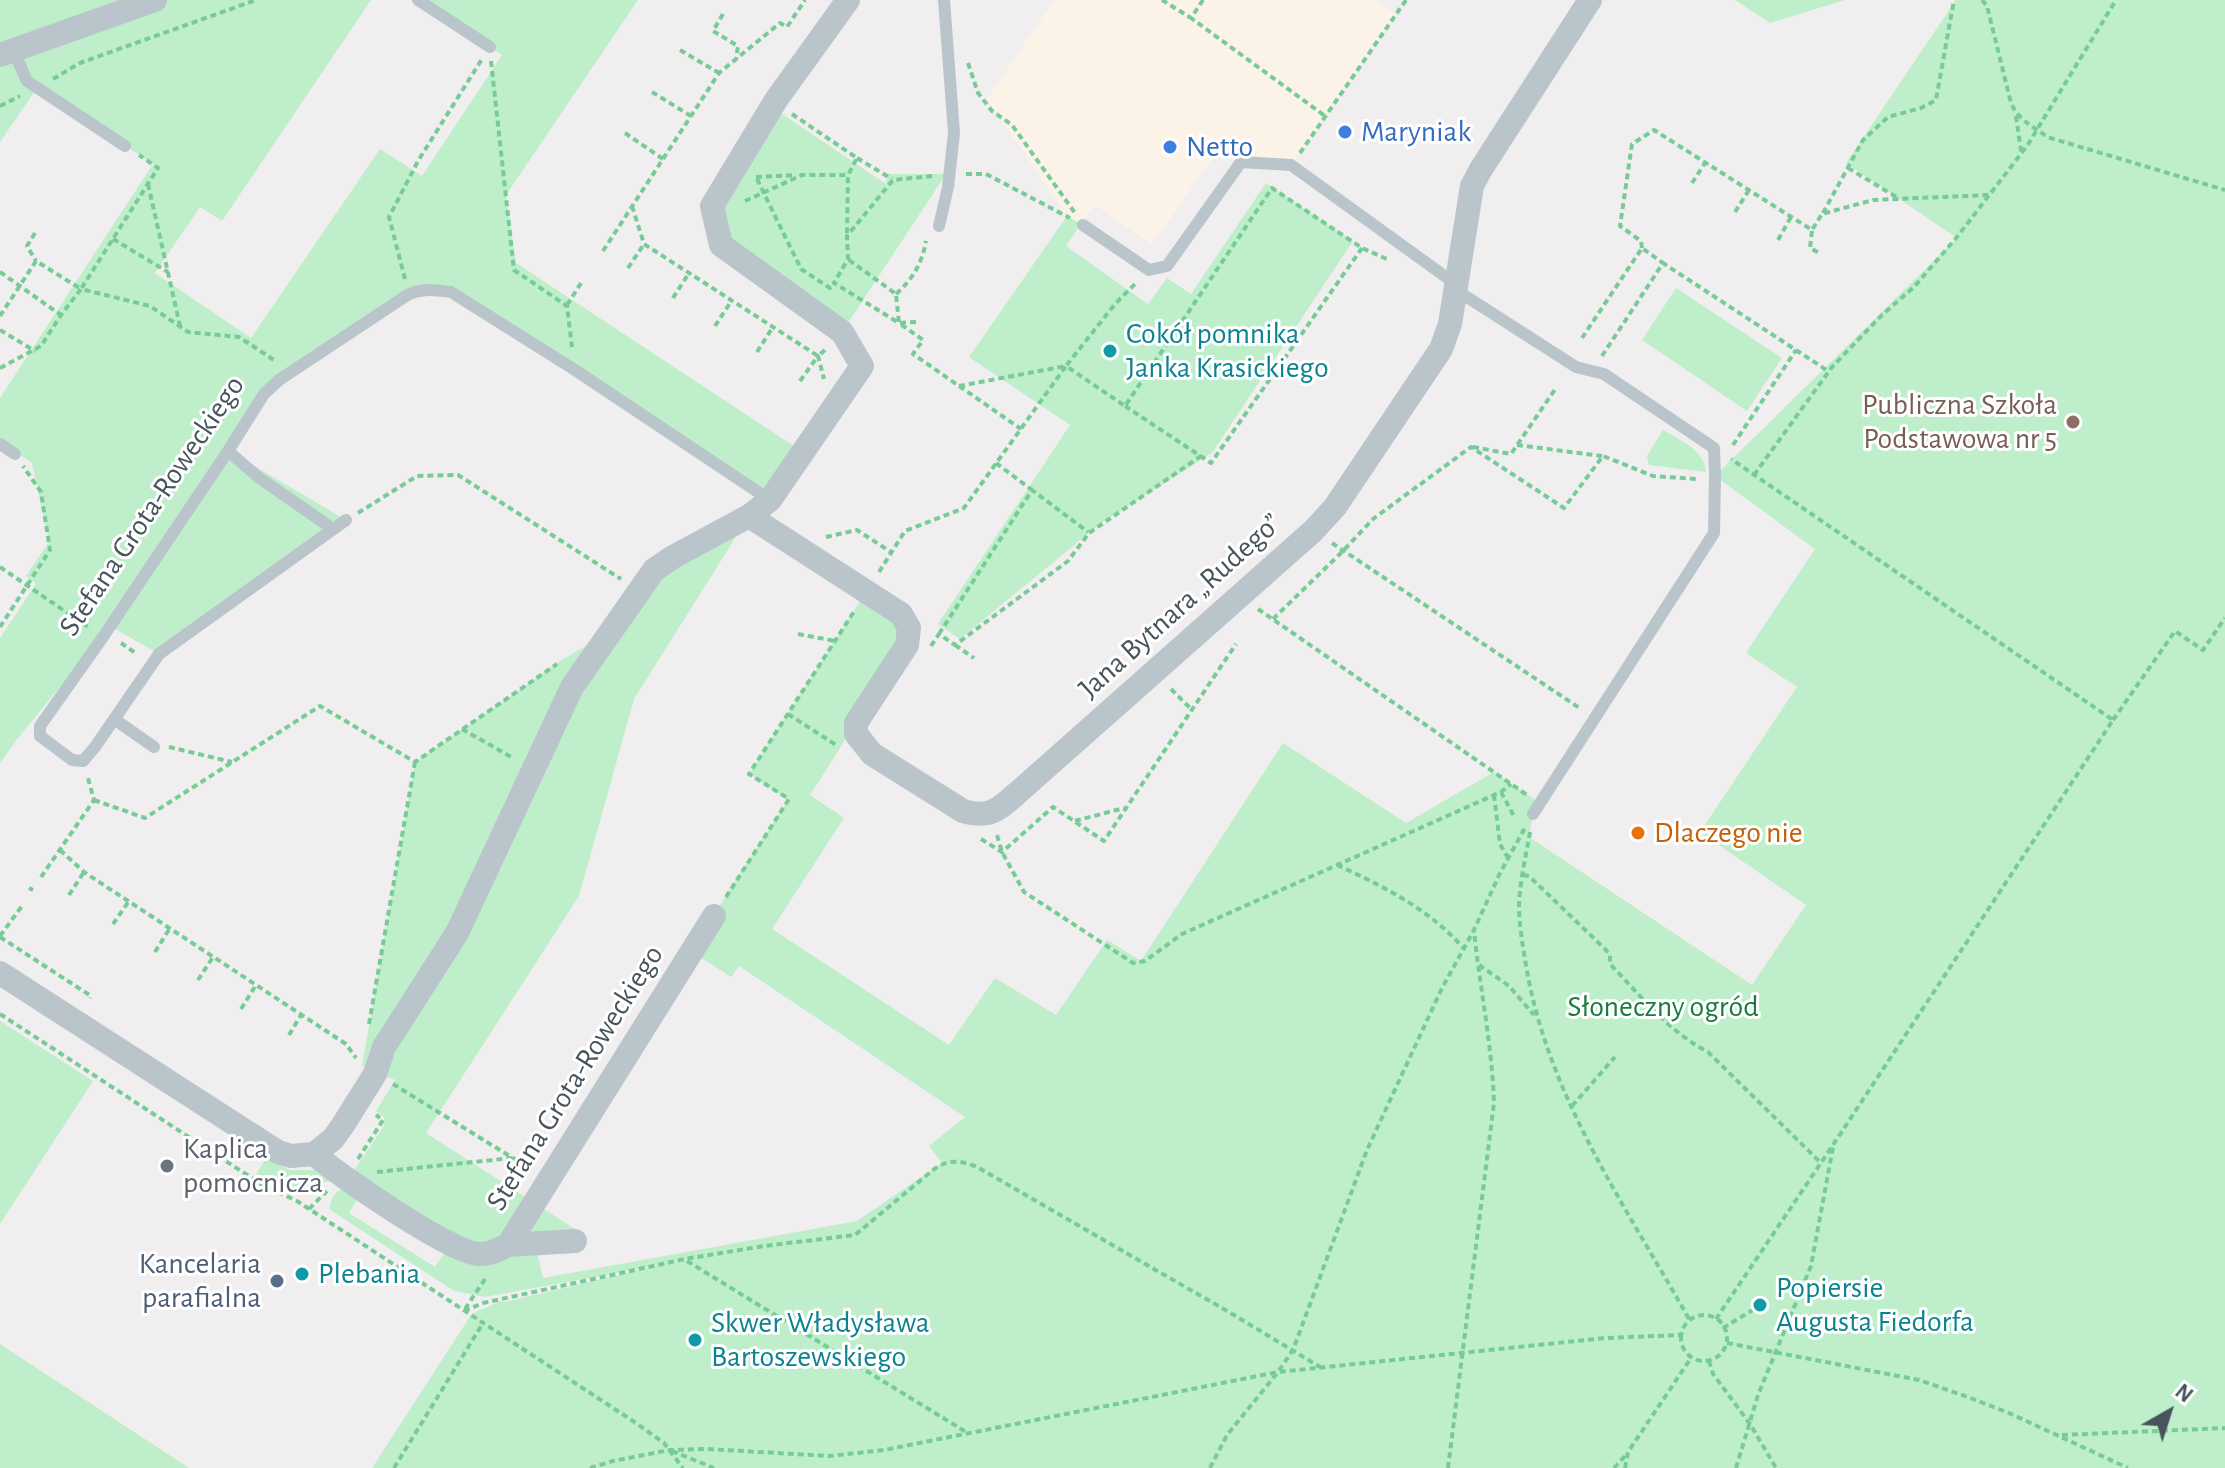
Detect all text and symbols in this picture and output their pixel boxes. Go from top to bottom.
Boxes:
place label: Maryniak [1361,114,1471,150]
marker: Maryniak [1336,123,1354,141]
place label: Netto [1186,129,1253,165]
marker: Netto [1161,138,1179,156]
place label: Cokół pomnika Janka Krasickiego [1126,316,1329,386]
marker: Cokół pomnika Janka Krasickiego [1101,342,1119,360]
street label: Stefana Grota-Roweckiego [51,369,253,643]
place label: Publiczna Szkoła Podstawowa nr 5 [1862,387,2057,458]
marker: Publiczna Szkoła Podstawowa nr 5 [2064,413,2082,431]
street label: Jana Bytnara „Rudego” [1071,506,1289,706]
place label: Dlaczego nie [1654,815,1802,851]
marker: Dlaczego nie [1629,824,1647,842]
street label: Stefana Grota-Roweckiego [479,939,671,1217]
park label: Słoneczny ogród [1567,989,1759,1025]
place label: Kaplica pomocnicza [183,1131,323,1202]
marker: Kaplica pomocnicza [158,1157,176,1175]
place label: Kancelaria parafialna [139,1246,261,1316]
place label: Plebania [318,1256,420,1292]
marker: Plebania [293,1265,311,1283]
place label: Popiersie Augusta Fiedorfa [1776,1270,1974,1340]
marker: Kancelaria parafialna [268,1272,286,1290]
marker: Popiersie Augusta Fiedorfa [1751,1296,1769,1314]
place label: Skwer Władysława Bartoszewskiego [711,1305,930,1376]
marker: Skwer Władysława Bartoszewskiego [686,1331,704,1349]
north arrow [2129,1372,2209,1452]
text: N [2171,1380,2197,1407]

